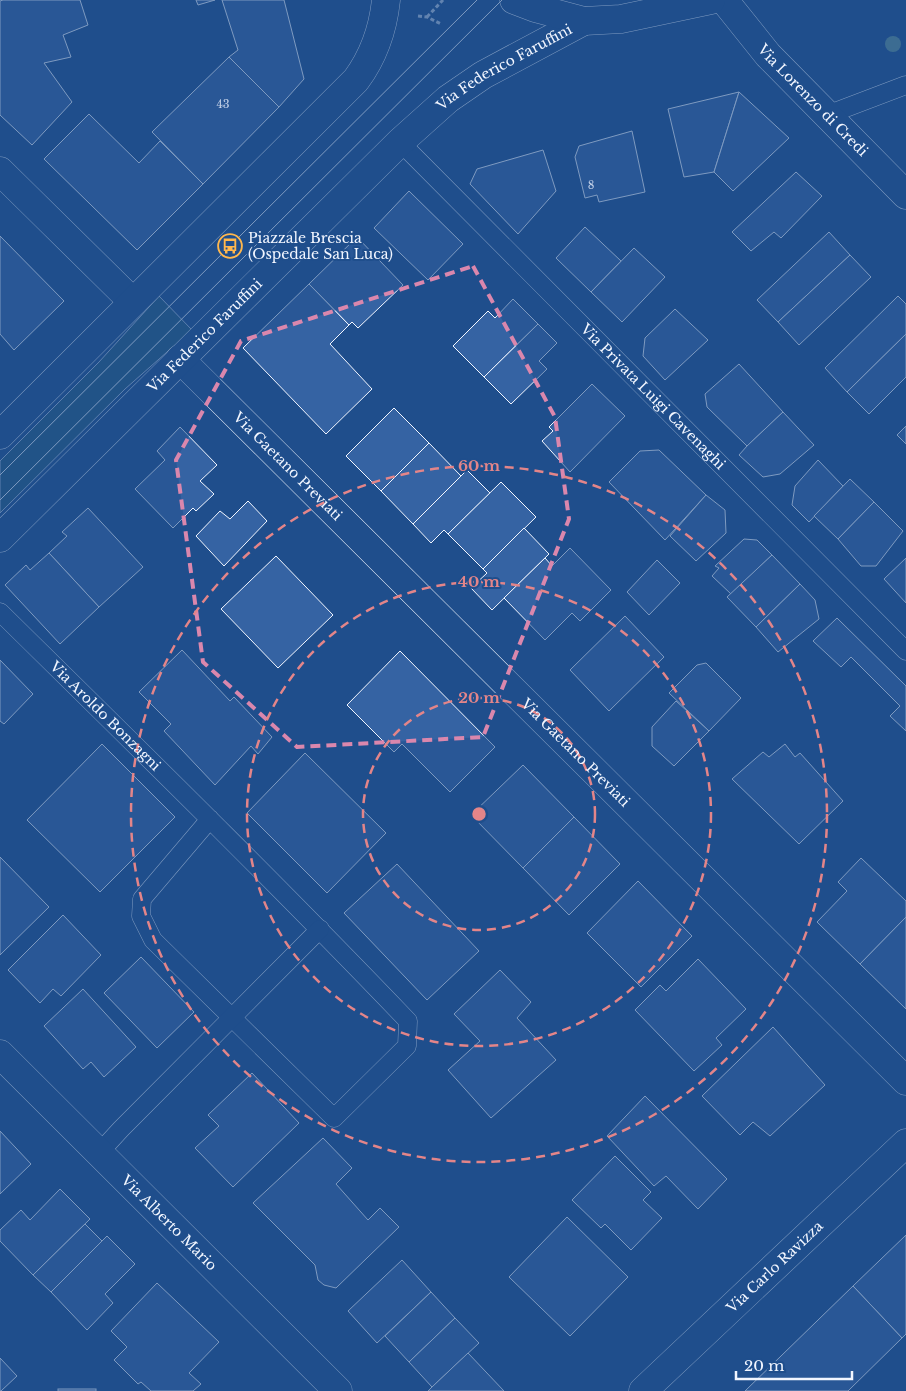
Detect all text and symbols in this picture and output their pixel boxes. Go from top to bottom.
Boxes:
street label: Via Federico Faruffini [432,20,575,115]
street label: Via Lorenzo di Credi [753,40,872,160]
house number: 43 [216,97,230,111]
house number: 8 [588,178,594,192]
place label: Piazzale Brescia (Ospedale San Luca) [248,229,393,263]
bus stop icon: Piazzale Brescia (Ospedale San Luca) [217,233,243,259]
street label: Via Federico Faruffini [143,274,266,397]
street label: Via Privata Luigi Cavenaghi [576,319,730,473]
street label: Via Gaetano Previati [229,407,346,524]
text: 60 m [458,456,500,475]
text: 40 m [458,572,500,591]
street label: Via Aroldo Bonzagni [46,657,165,775]
text: 20 m [458,688,500,707]
street label: Via Gaetano Previati [517,694,634,811]
centre of rings [470,805,488,823]
street label: Via Alberto Mario [117,1170,221,1274]
street label: Via Carlo Ravizza [722,1217,827,1317]
scale bar [736,1348,852,1380]
text: 20 m [744,1356,784,1375]

